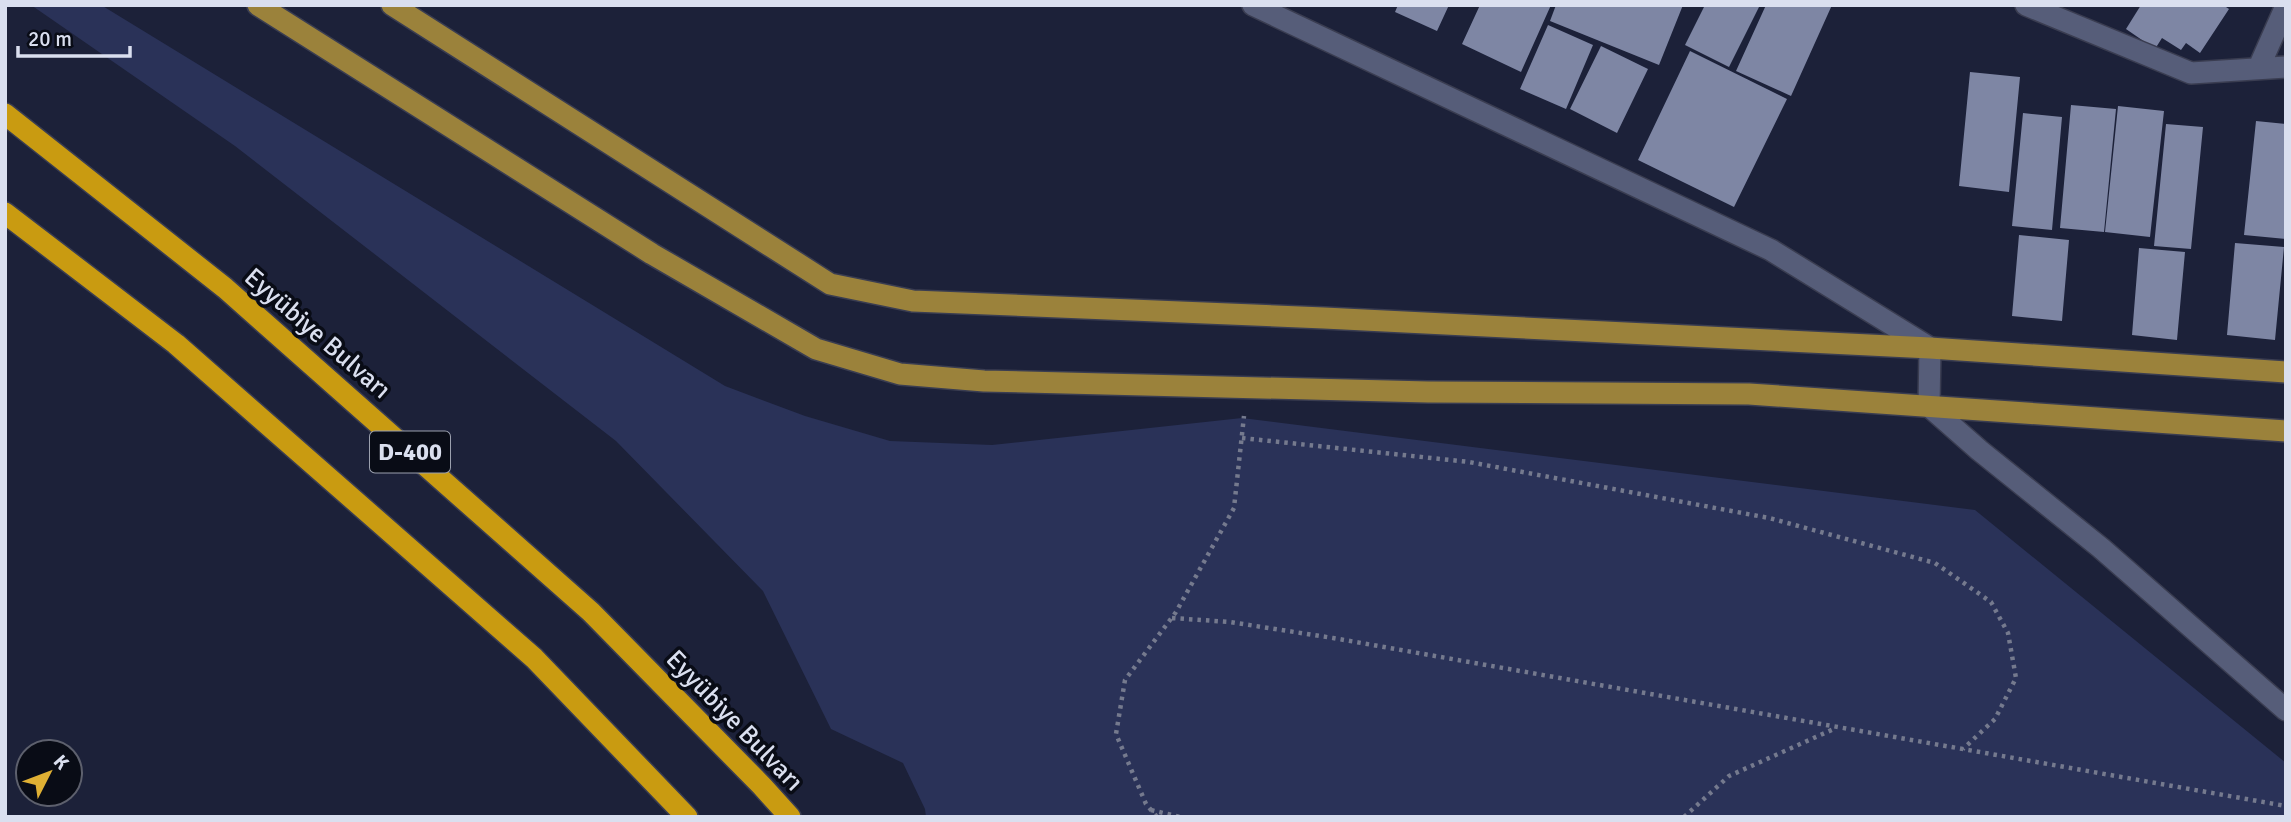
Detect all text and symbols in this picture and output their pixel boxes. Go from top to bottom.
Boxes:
scale bar [18,14,130,58]
text: 20 m [28,26,72,52]
street label: Eyyübiye Bulvarı [238,261,397,406]
road number: D-400 [370,432,450,472]
street label: Eyyübiye Bulvarı [659,644,810,798]
north arrow [14,738,84,808]
text: K [48,750,74,775]

